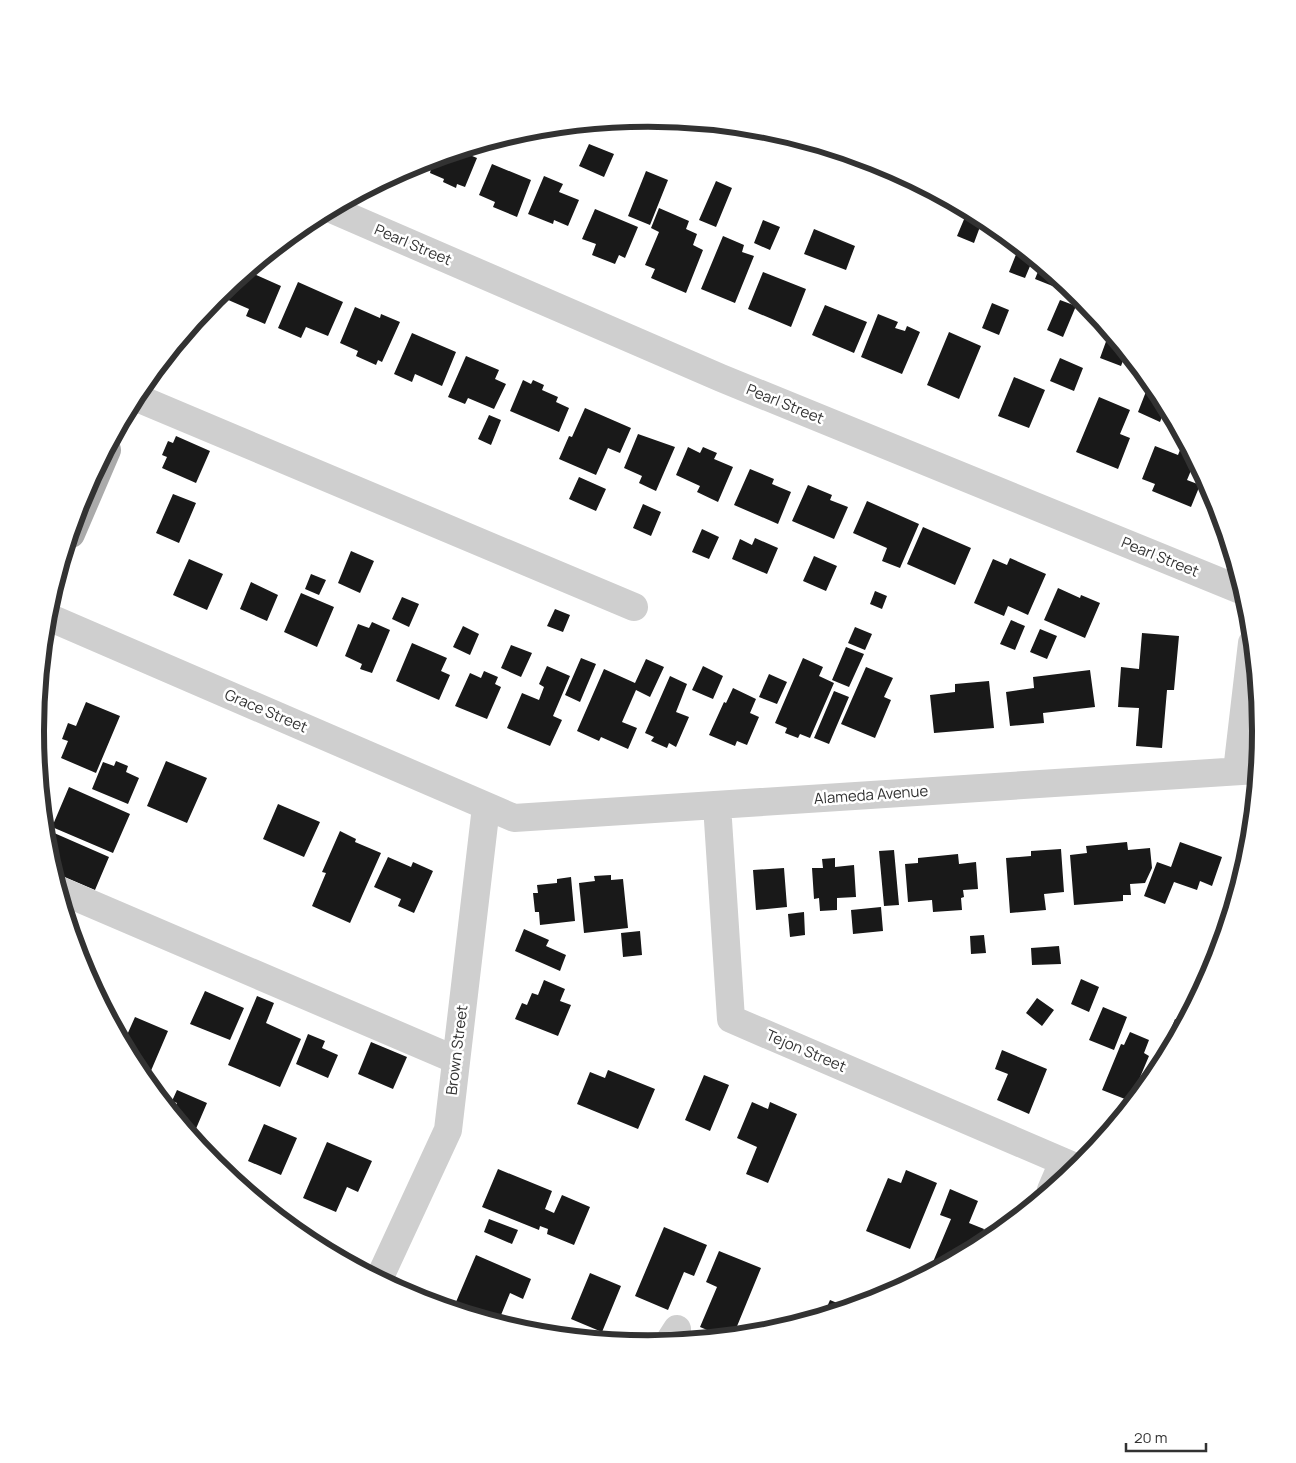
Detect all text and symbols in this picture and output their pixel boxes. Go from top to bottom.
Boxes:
street label: Pearl Street [371,219,455,270]
street label: Pearl Street [743,378,827,429]
street label: Pearl Street [1118,531,1202,582]
street label: Grace Street [222,684,311,737]
street label: Alameda Avenue [813,780,929,809]
street label: Brown Street [441,1004,472,1096]
street label: Tejon Street [763,1024,849,1077]
scale bar [1126,1420,1206,1452]
text: 20 m [1134,1427,1167,1448]

